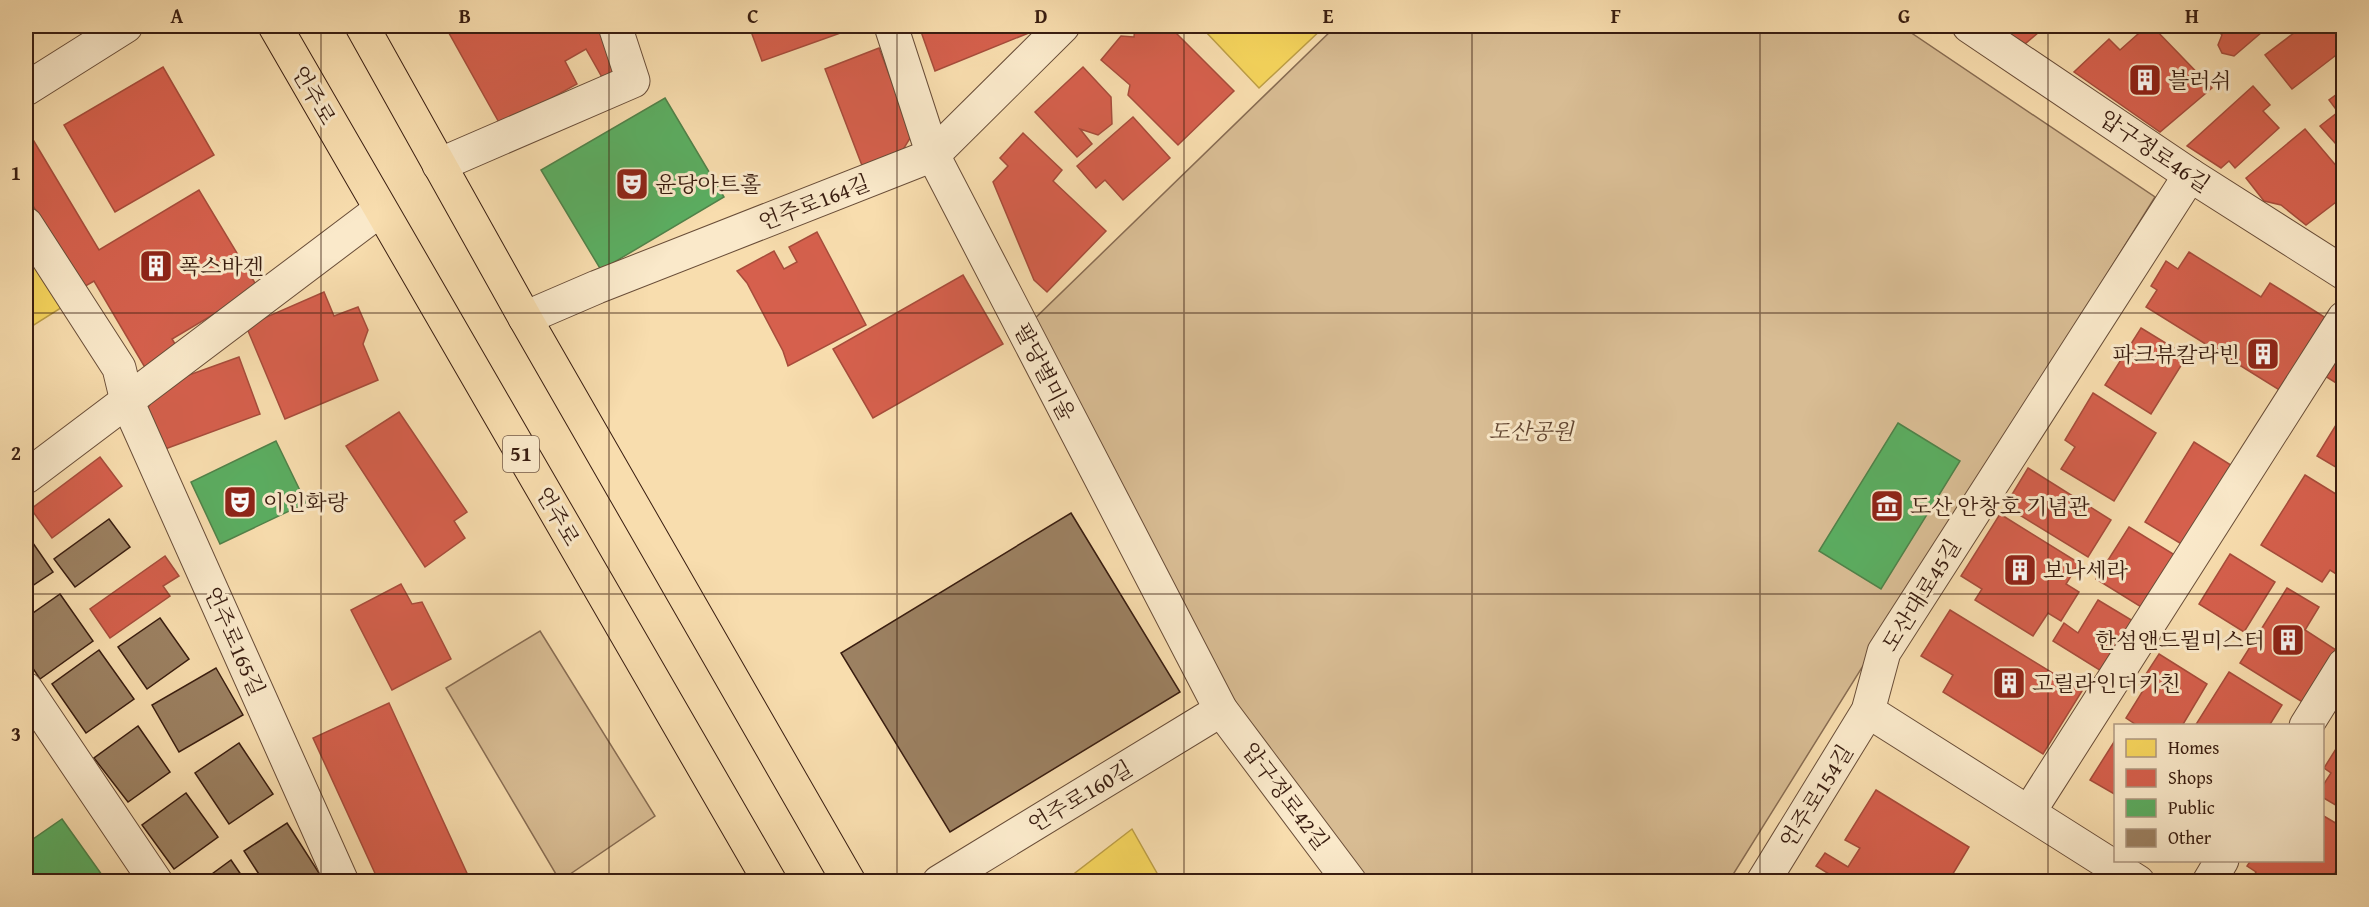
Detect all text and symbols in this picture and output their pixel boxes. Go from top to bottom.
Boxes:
text: A [171,1,184,30]
text: B [459,1,471,30]
text: C [747,1,759,30]
text: D [1034,1,1048,30]
text: E [1323,1,1334,30]
text: F [1611,1,1621,30]
text: G [1898,1,1910,30]
text: H [2185,1,2199,30]
street label: 언주로 [284,59,344,131]
building icon: 블러쉬 [2127,62,2163,98]
place label: 블러쉬 [2168,64,2232,96]
street label: 압구정로46길 [2093,102,2217,200]
text: 1 [11,158,21,187]
theatre icon: 윤당아트홀 [614,166,650,202]
street label: 언주로164길 [754,166,874,238]
place label: 윤당아트홀 [655,168,761,200]
building icon: 폭스바겐 [138,248,174,284]
place label: 폭스바겐 [179,250,264,282]
street label: 팔당별미울 [1007,317,1083,427]
building icon: 파크뷰칼라빈 [2245,336,2281,372]
place label: 파크뷰칼라빈 [2112,338,2240,370]
park label: 도산공원 [1488,415,1575,447]
road number: 51 [503,436,539,472]
text: 2 [11,438,21,467]
street label: 언주로 [528,480,588,552]
theatre icon: 이인화랑 [222,484,258,520]
place label: 이인화랑 [263,486,349,518]
museum icon: 도산 안창호 기념관 [1869,488,1905,524]
place label: 도산 안창호 기념관 [1910,490,2090,522]
street label: 도산대로45길 [1874,532,1968,658]
building icon: 보나세라 [2002,552,2038,588]
place label: 보나세라 [2043,554,2129,586]
street label: 언주로165길 [197,581,273,701]
building icon: 한섬앤드뮐미스터 [2270,622,2306,658]
place label: 한섬앤드뮐미스터 [2095,624,2265,656]
building icon: 고릴라인더키친 [1991,665,2027,701]
place label: 고릴라인더키친 [2032,667,2181,699]
text: 3 [11,719,21,748]
legend [2114,724,2324,862]
text: Homes [2168,734,2219,761]
street label: 압구정로42길 [1235,735,1337,857]
street label: 언주로154길 [1771,738,1861,854]
street label: 언주로160길 [1022,752,1138,840]
text: Shops [2168,764,2213,791]
text: Public [2168,794,2215,821]
text: Other [2168,824,2212,851]

